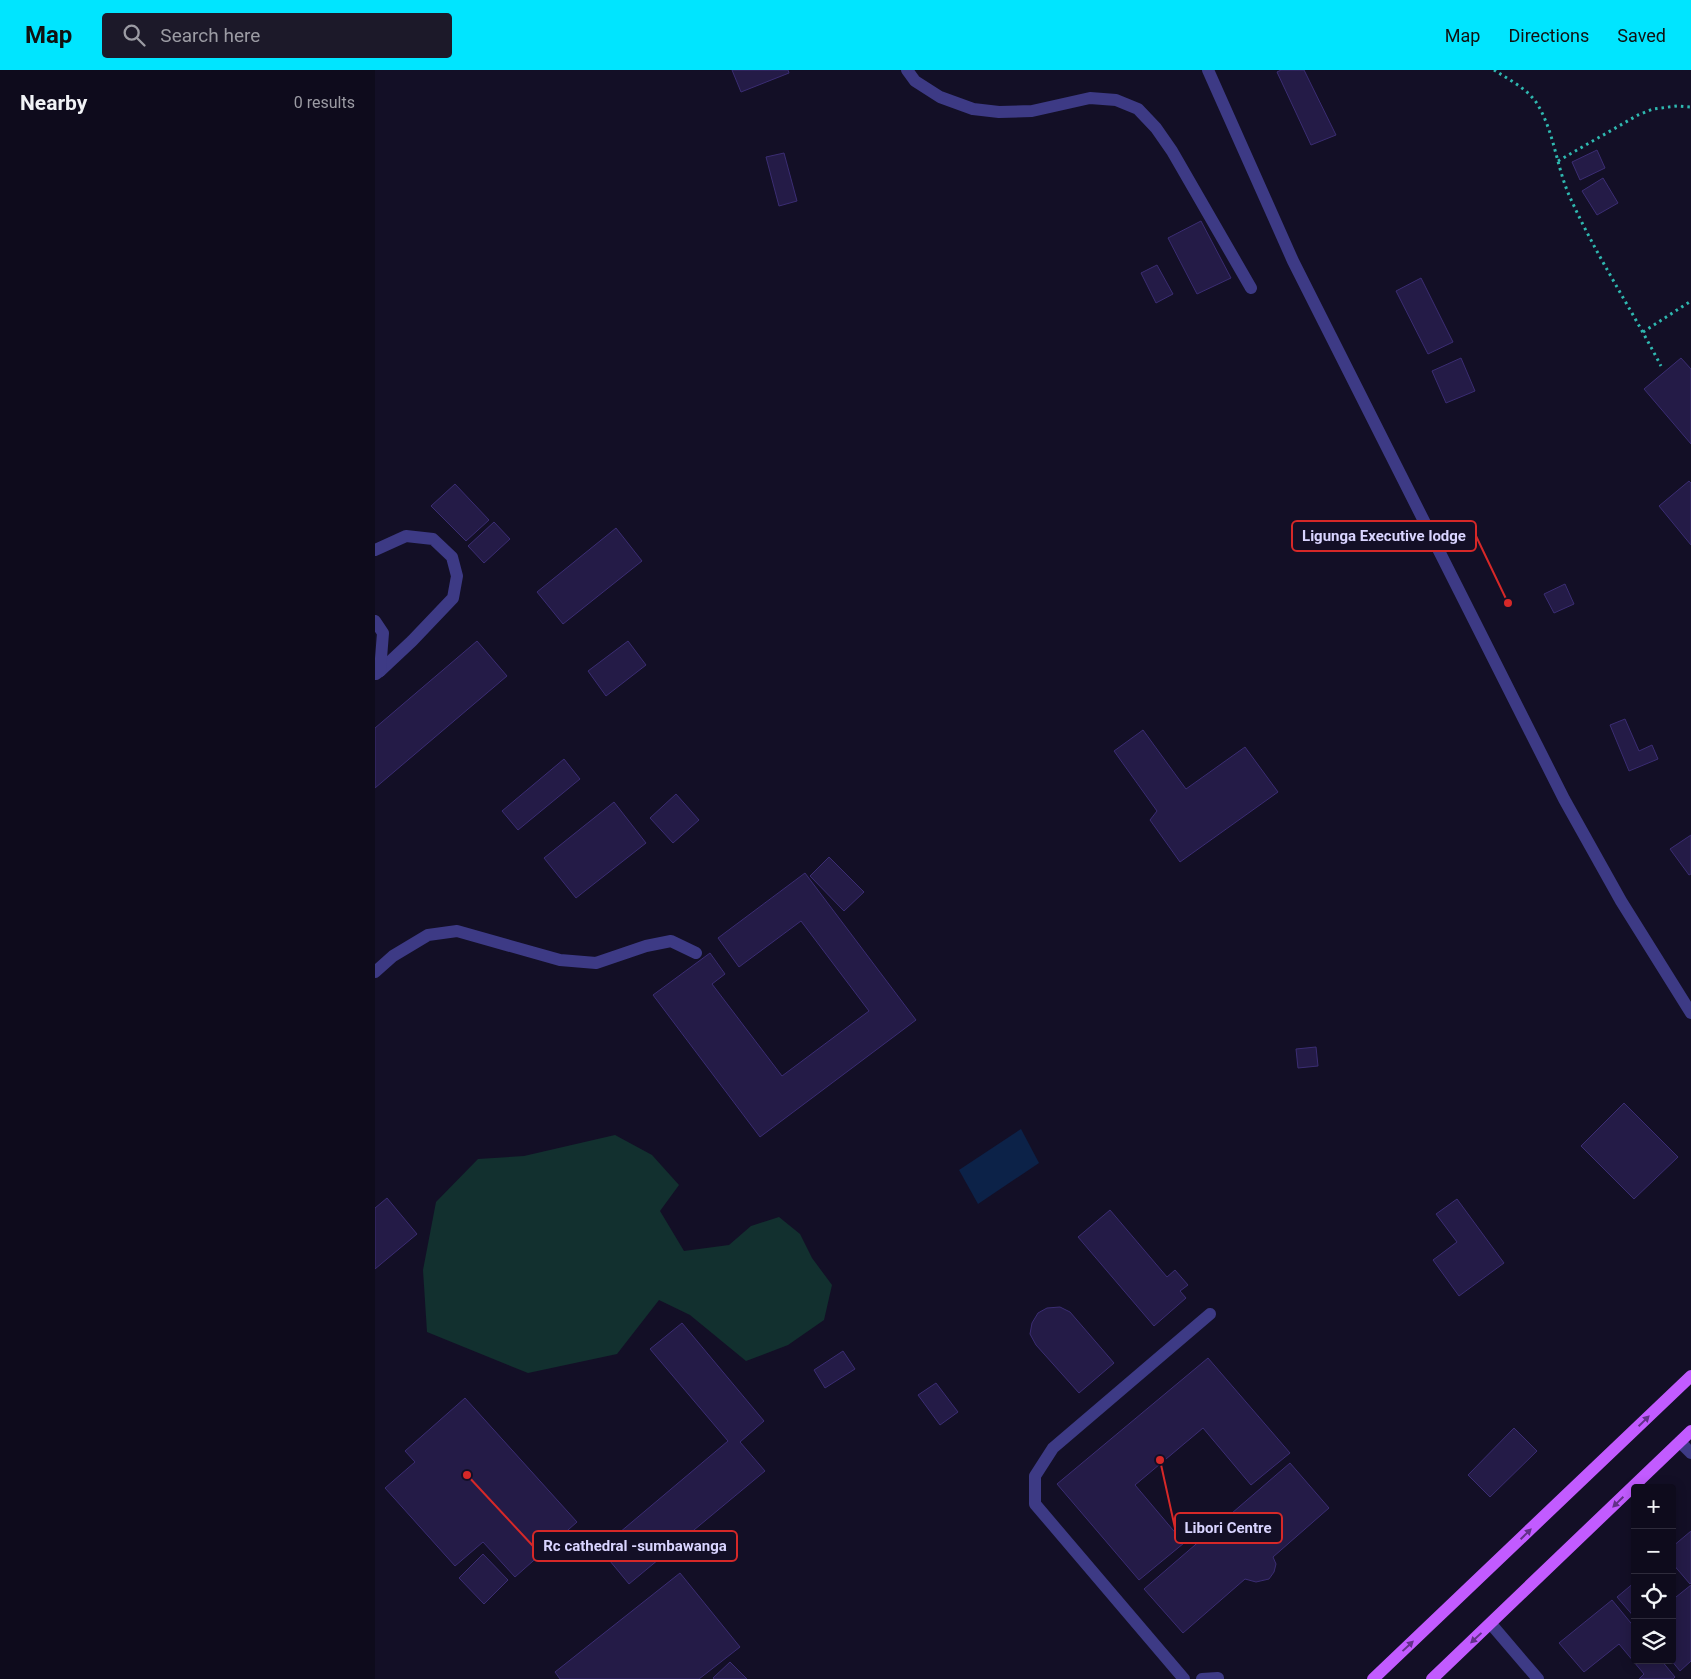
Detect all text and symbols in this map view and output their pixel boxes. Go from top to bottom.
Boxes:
search box [102,13,452,58]
text: Map [25,21,72,49]
icon: search [120,21,148,49]
text: Search here [160,24,260,47]
text: Map [1445,25,1480,46]
text: Directions [1508,25,1589,46]
text: Saved [1617,25,1666,46]
text: Nearby [20,91,87,115]
text: 0 results [294,93,355,112]
callout: Ligunga Executive lodge [1292,521,1476,551]
text: Ligunga Executive lodge [1302,527,1466,545]
one-way arrow [1637,1416,1649,1428]
map controls [1631,1484,1676,1664]
button: + [1631,1484,1676,1529]
one-way arrow [1612,1495,1624,1507]
callout: Libori Centre [1175,1513,1282,1543]
text: Libori Centre [1184,1519,1272,1537]
one-way arrow [1520,1528,1532,1540]
button: − [1631,1529,1676,1574]
callout: Rc cathedral -sumbawanga [533,1531,737,1561]
text: Rc cathedral -sumbawanga [543,1537,727,1555]
button: locate [1631,1574,1676,1619]
button: layers [1631,1619,1676,1664]
one-way arrow [1470,1632,1482,1644]
one-way arrow [1402,1640,1414,1652]

